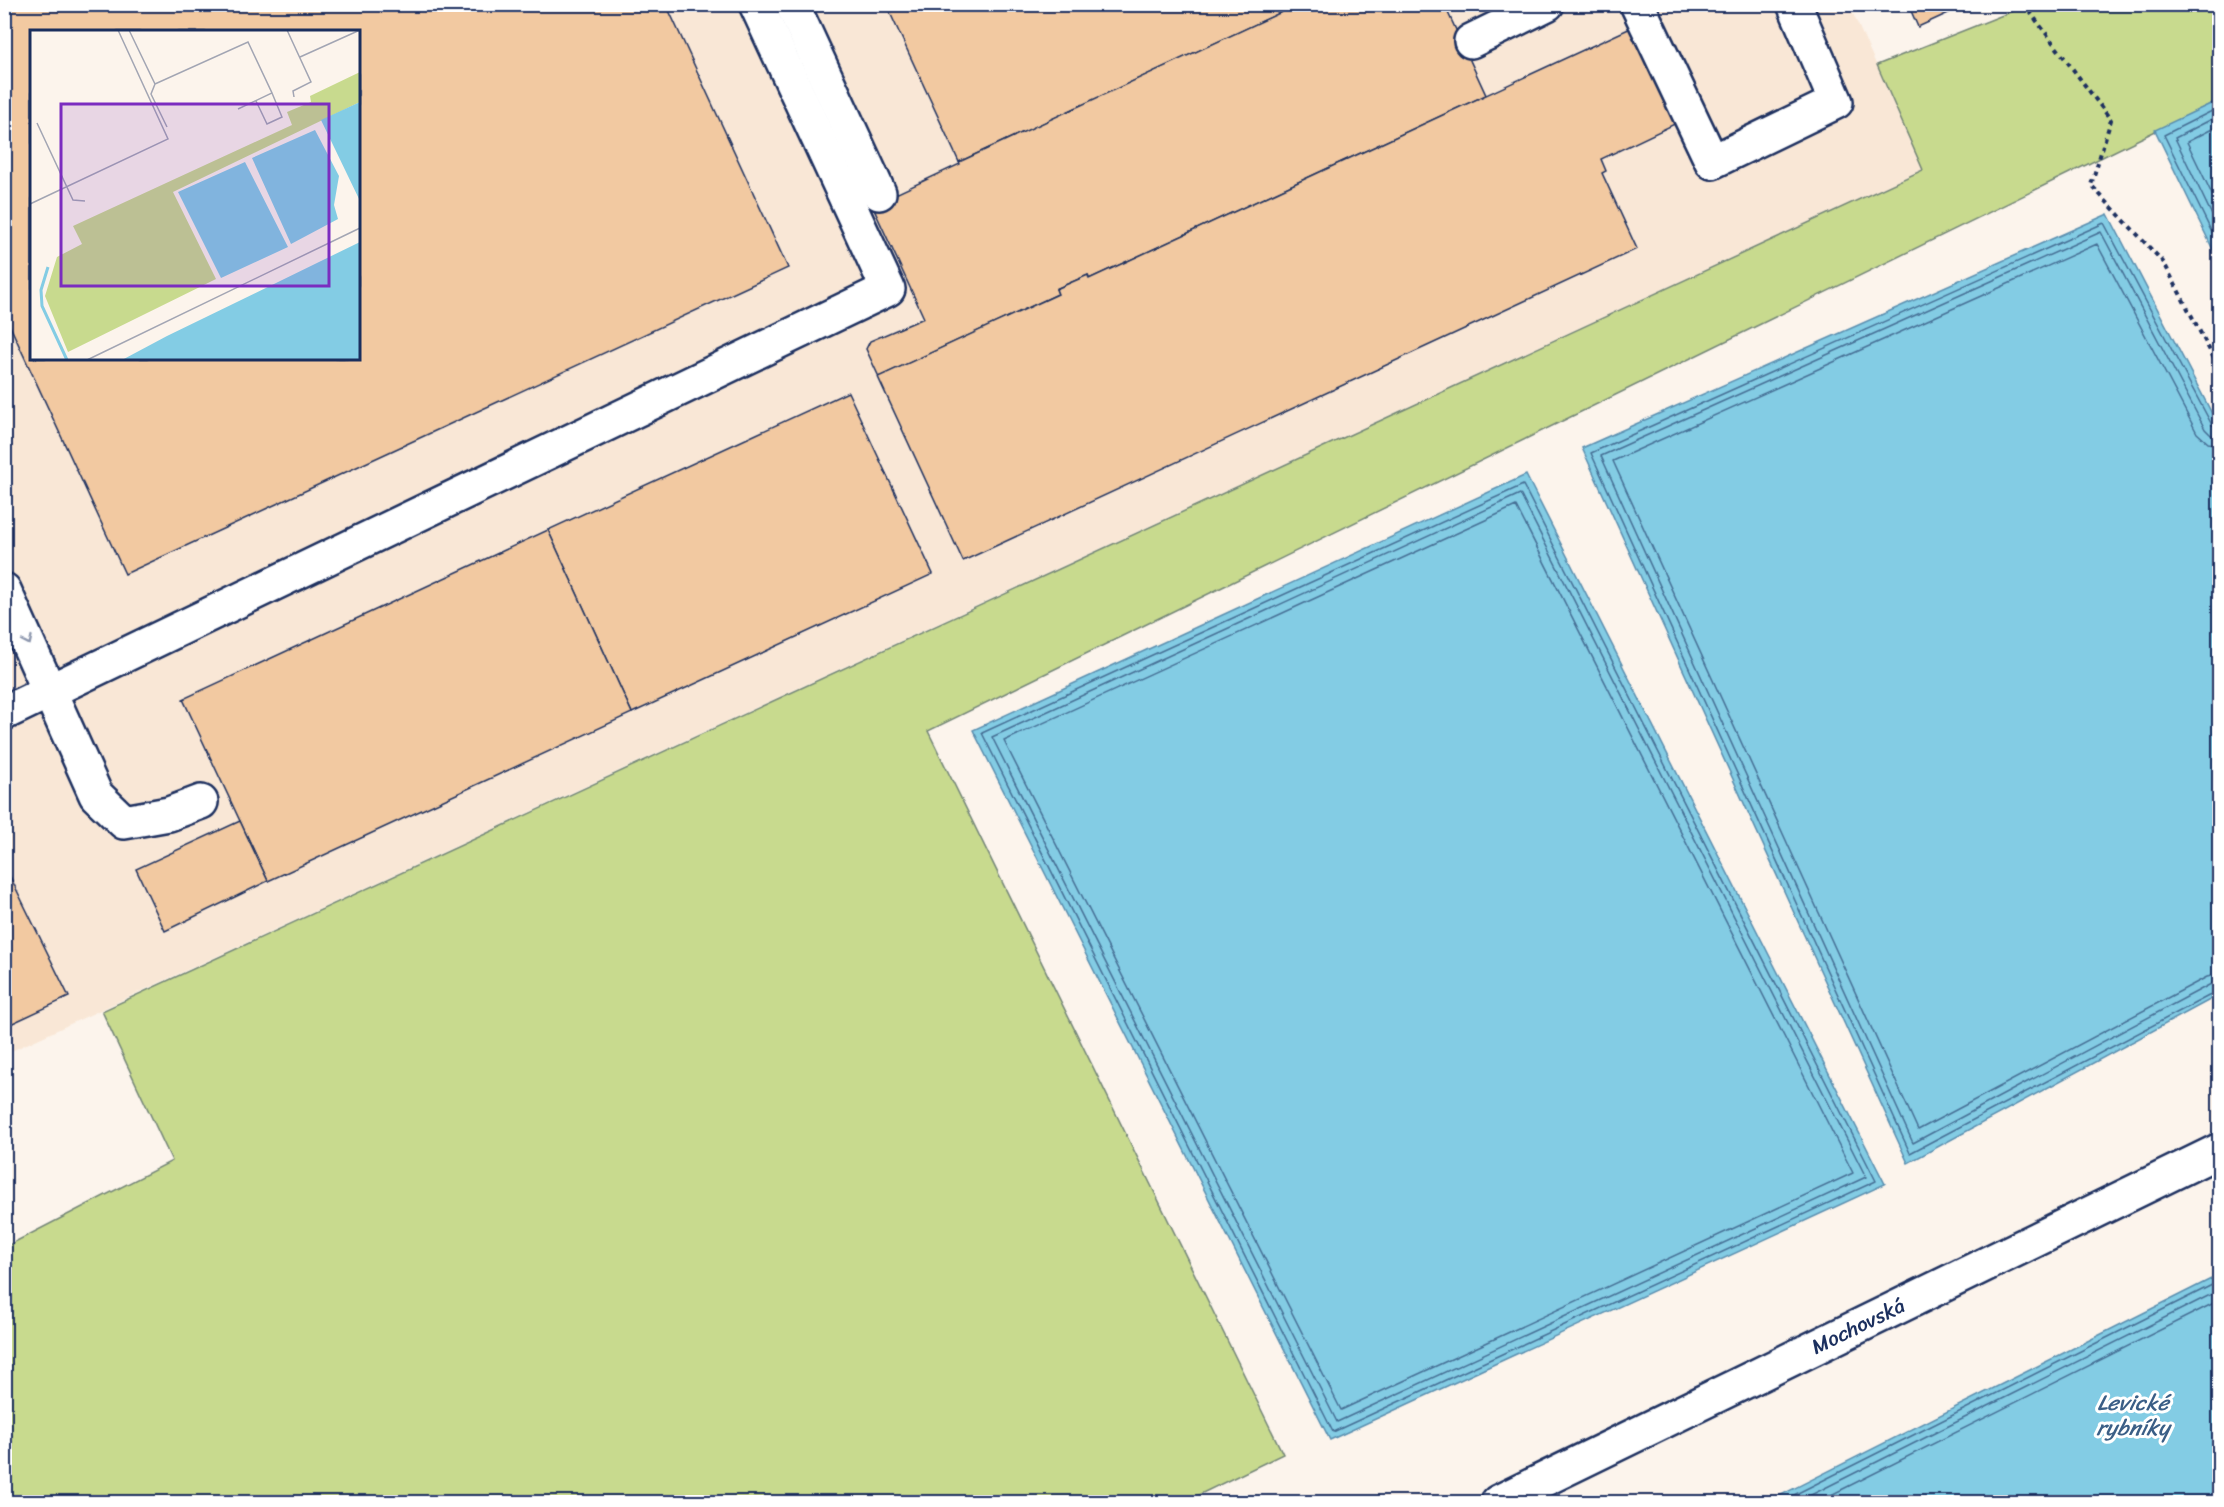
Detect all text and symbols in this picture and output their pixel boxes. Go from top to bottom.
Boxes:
inset map [30,30,360,360]
one-way arrow [21,634,33,645]
street label: Mochovská [1804,1287,1912,1365]
water label: Levické rybníky [2096,1383,2173,1447]

